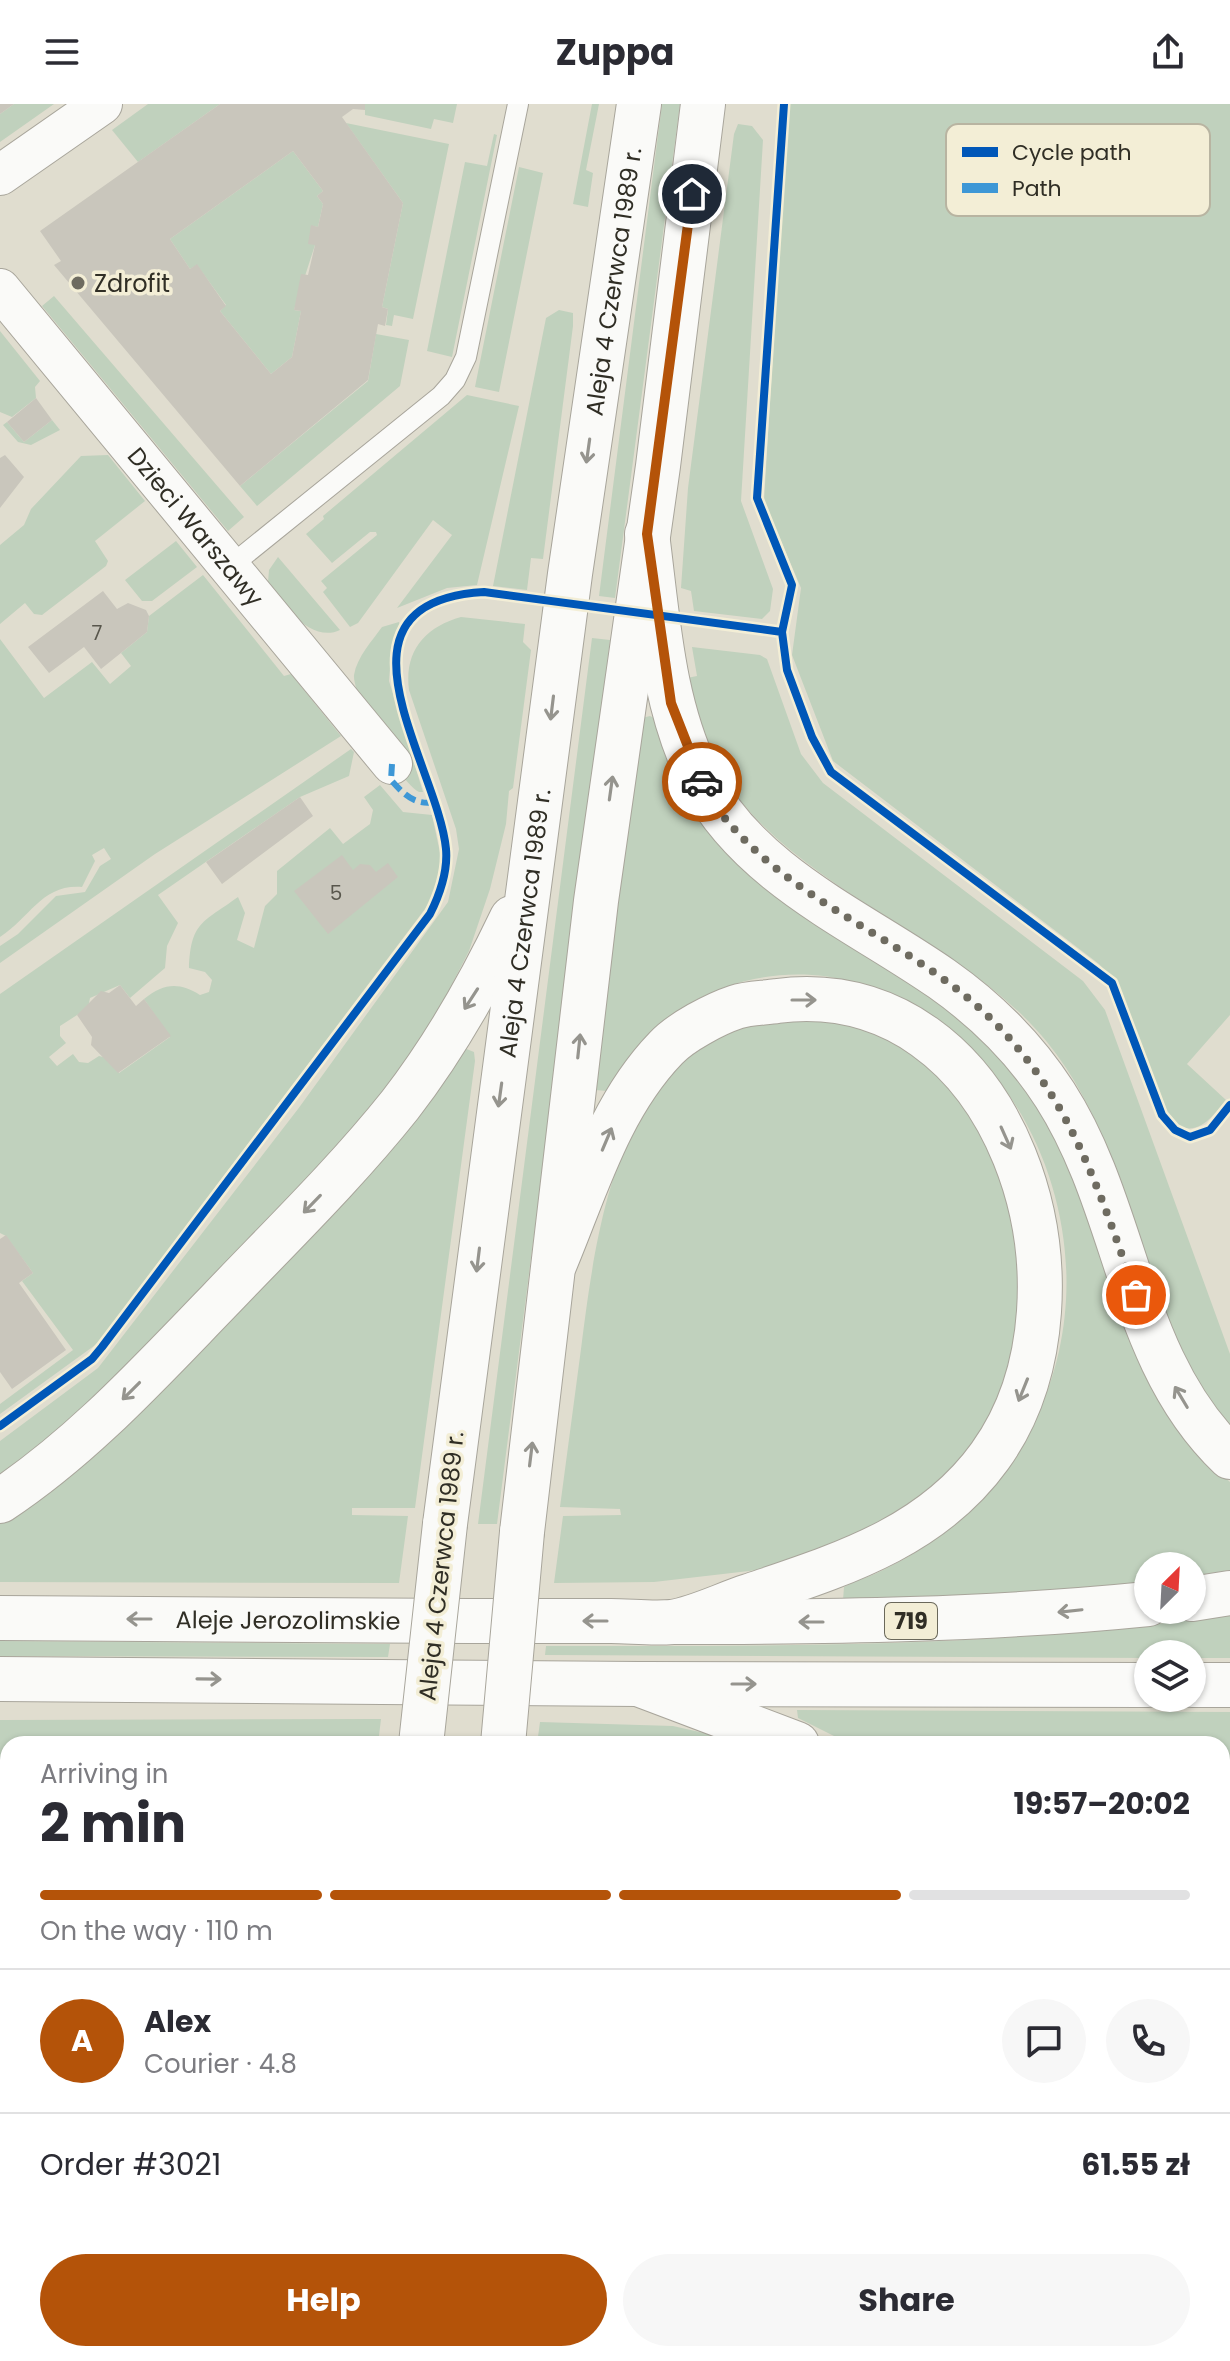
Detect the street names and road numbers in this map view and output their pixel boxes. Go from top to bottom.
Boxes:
street label: Aleja 4 Czerwca 1989 r. [577,145,649,418]
street label: Dzieci Warszawy [121,440,272,613]
street label: Aleja 4 Czerwca 1989 r. [490,787,558,1060]
street label: Aleja 4 Czerwca 1989 r. [410,1430,472,1702]
street label: Aleje Jerozolimskie [176,1603,400,1637]
road number: 719 [885,1603,937,1639]

